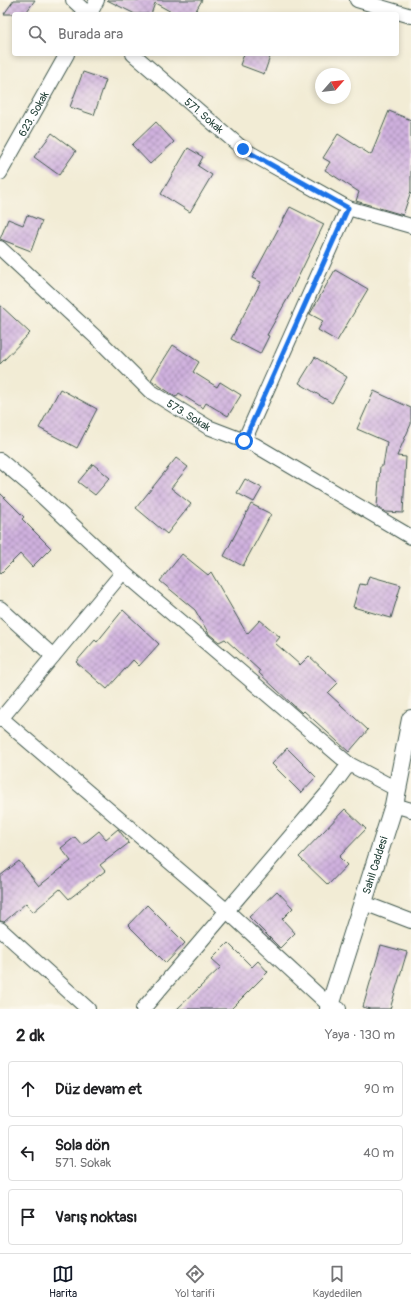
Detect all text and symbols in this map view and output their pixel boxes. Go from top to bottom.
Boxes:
search box [12,12,399,56]
icon: search [26,23,48,45]
text: Burada ara [58,25,123,44]
north arrow [315,68,351,104]
street label: 623. Sokak [15,88,51,139]
street label: 571. Sokak [182,95,227,136]
route end [234,140,252,158]
street label: 573. Sokak [164,397,214,434]
route start [235,432,253,450]
street label: Sahil Caddesi [360,834,390,896]
text: 2 dk [16,1025,45,1046]
text: Yaya · 130 m [325,1027,395,1043]
icon: ahead [17,1078,39,1100]
text: Düz devam et [55,1080,142,1099]
text: 90 m [364,1081,394,1097]
text: Sola dön [55,1136,110,1155]
icon: left [17,1142,39,1164]
text: 40 m [363,1145,394,1161]
text: 571. Sokak [55,1155,111,1171]
icon: arrive [17,1206,39,1228]
text: Varış noktası [55,1208,137,1227]
tab: Harita [49,1263,77,1300]
tab: Yol tarifi [175,1263,215,1300]
tab: Kaydedilen [313,1263,362,1300]

